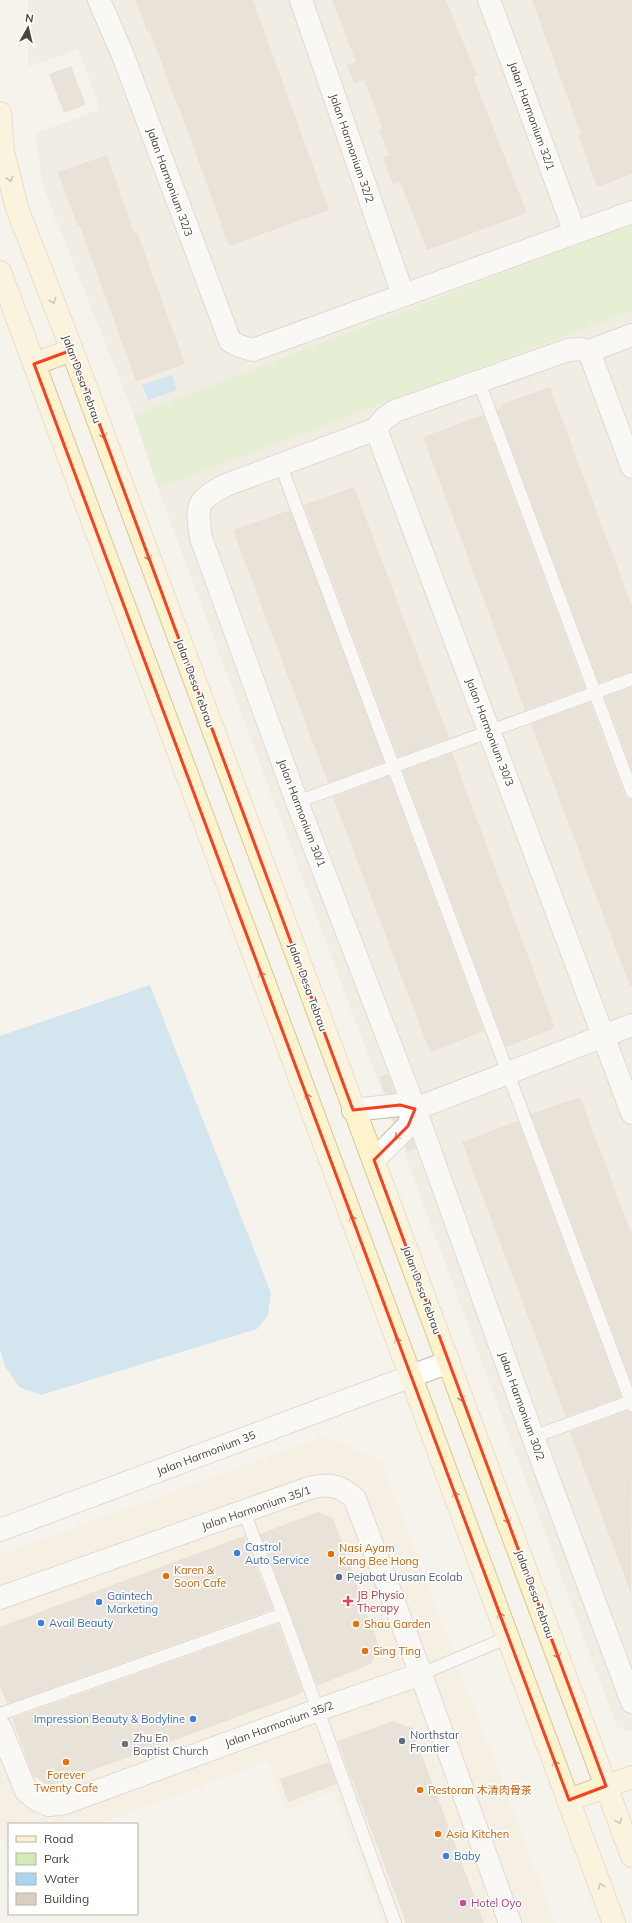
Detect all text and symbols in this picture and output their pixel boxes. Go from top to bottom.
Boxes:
north arrow [8,8,48,48]
text: N [24,11,34,26]
street label: Jalan Harmonium 32/1 [506,60,558,172]
street label: Jalan Harmonium 32/2 [327,92,377,205]
street label: Jalan Harmonium 32/3 [144,126,196,238]
one-way arrow [5,175,14,182]
one-way arrow [49,298,57,305]
street label: Jalan Desa Tebrau [59,333,105,425]
one-way arrow [99,433,107,440]
one-way arrow [144,554,152,561]
street label: Jalan Desa Tebrau [172,637,218,729]
street label: Jalan Harmonium 30/3 [463,676,517,788]
street label: Jalan Harmonium 30/1 [275,757,329,869]
street label: Jalan Desa Tebrau [285,941,331,1033]
one-way arrow [258,971,266,978]
one-way arrow [303,1093,311,1100]
one-way arrow [394,1132,402,1139]
one-way arrow [349,1214,357,1221]
street label: Jalan Desa Tebrau [399,1244,445,1336]
one-way arrow [394,1336,402,1343]
street label: Jalan Harmonium 30/2 [496,1350,548,1463]
one-way arrow [458,1395,466,1402]
street label: Jalan Harmonium 35 [155,1428,258,1478]
street label: Jalan Harmonium 35/1 [200,1483,312,1533]
one-way arrow [451,1490,459,1497]
one-way arrow [503,1517,511,1524]
place label: Castrol Auto Service [245,1540,309,1567]
place label: Nasi Ayam Kang Bee Hong [339,1541,419,1568]
marker: Castrol Auto Service [232,1548,242,1558]
street label: Jalan Desa Tebrau [512,1548,558,1640]
marker: Nasi Ayam Kang Bee Hong [326,1549,336,1559]
place label: Karen & Soon Cafe [174,1563,226,1590]
place label: Pejabat Urusan Ecolab [347,1570,463,1584]
marker: Karen & Soon Cafe [161,1571,171,1581]
marker: Pejabat Urusan Ecolab [334,1572,344,1582]
place label: JB Physio Therapy [357,1588,405,1615]
place label: Gaintech Marketing [107,1589,158,1616]
marker: JB Physio Therapy [342,1595,354,1607]
marker: Gaintech Marketing [94,1597,104,1607]
one-way arrow [497,1612,505,1619]
place label: Avail Beauty [49,1616,114,1630]
place label: Shau Garden [364,1617,431,1631]
marker: Avail Beauty [36,1618,46,1628]
marker: Shau Garden [351,1619,361,1629]
place label: Sing Ting [373,1644,421,1658]
marker: Sing Ting [360,1646,370,1656]
one-way arrow [553,1652,561,1659]
street label: Jalan Harmonium 35/2 [223,1698,336,1750]
place label: Impression Beauty & Bodyline [34,1712,185,1726]
marker: Impression Beauty & Bodyline [188,1714,198,1724]
place label: Northstar Frontier [410,1728,459,1755]
place label: Zhu En Baptist Church [133,1731,208,1758]
marker: Northstar Frontier [397,1736,407,1746]
marker: Zhu En Baptist Church [120,1739,130,1749]
marker: Forever Twenty Cafe [61,1757,71,1767]
one-way arrow [552,1760,560,1767]
place label: Forever Twenty Cafe [34,1768,98,1795]
place label: Restoran 木清肉骨茶 [428,1783,532,1797]
marker: Restoran 木清肉骨茶 [415,1785,425,1795]
one-way arrow [614,1818,623,1825]
legend [8,1823,138,1915]
place label: Asia Kitchen [446,1827,509,1841]
marker: Asia Kitchen [433,1829,443,1839]
text: Road [44,1831,73,1846]
place label: Baby [454,1849,481,1863]
text: Park [44,1851,70,1866]
marker: Baby [441,1851,451,1861]
text: Water [44,1871,80,1886]
one-way arrow [597,1883,605,1890]
text: Building [44,1891,89,1906]
place label: Hotel Oyo [471,1896,521,1910]
marker: Hotel Oyo [458,1898,468,1908]

